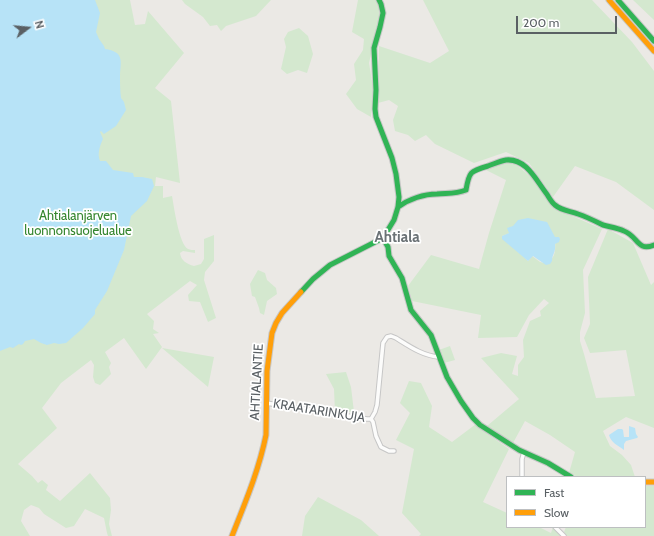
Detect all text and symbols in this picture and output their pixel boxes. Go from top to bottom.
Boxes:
north arrow [8,8,48,48]
scale bar [518,8,619,34]
text: 200 m [523,15,559,30]
text: N [32,19,47,30]
park label: Ahtialanjärven luonnonsuojelualue [24,208,132,239]
district label: Ahtiala [374,229,420,247]
street label: AHTIALANTIE [247,343,267,421]
street label: KRAATARINKUJA [272,396,366,426]
legend [506,476,646,528]
text: Fast [544,485,564,500]
text: Slow [544,505,569,520]

